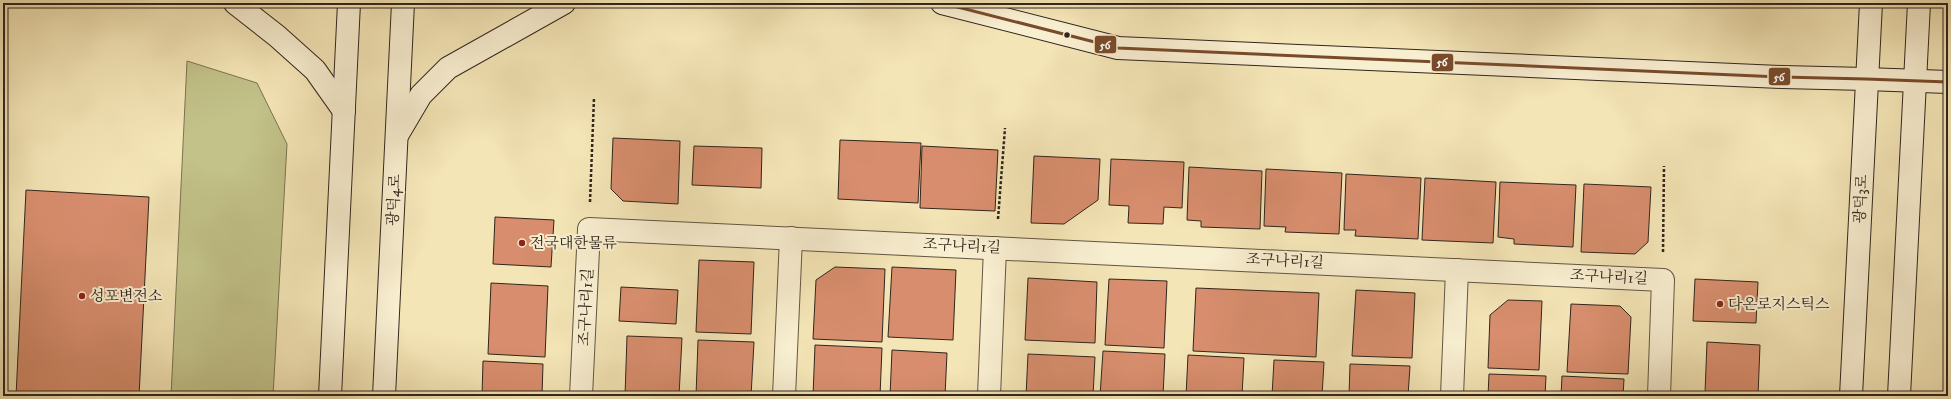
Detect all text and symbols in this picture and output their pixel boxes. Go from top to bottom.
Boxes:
unlabelled marker [1062,30,1072,40]
line badge: 56 [1094,35,1117,54]
text: 56 [1098,39,1112,53]
line badge: 56 [1431,53,1454,72]
text: 56 [1435,56,1449,70]
line badge: 56 [1768,67,1791,86]
text: 56 [1772,71,1786,85]
street label: 광덕4로 [383,173,405,227]
street label: 광덕3로 [1850,174,1872,224]
place label: 전국대한물류 [530,234,617,253]
street label: 조구나리1길 [923,234,1001,258]
marker: 전국대한물류 [517,238,527,248]
street label: 조구나리1길 [1246,249,1324,273]
street label: 조구나리1길 [1570,265,1648,289]
street label: 조구나리1길 [574,268,598,346]
place label: 성포변전소 [90,287,163,306]
marker: 성포변전소 [77,291,87,301]
place label: 다온로지스틱스 [1728,295,1830,314]
marker: 다온로지스틱스 [1715,299,1725,309]

